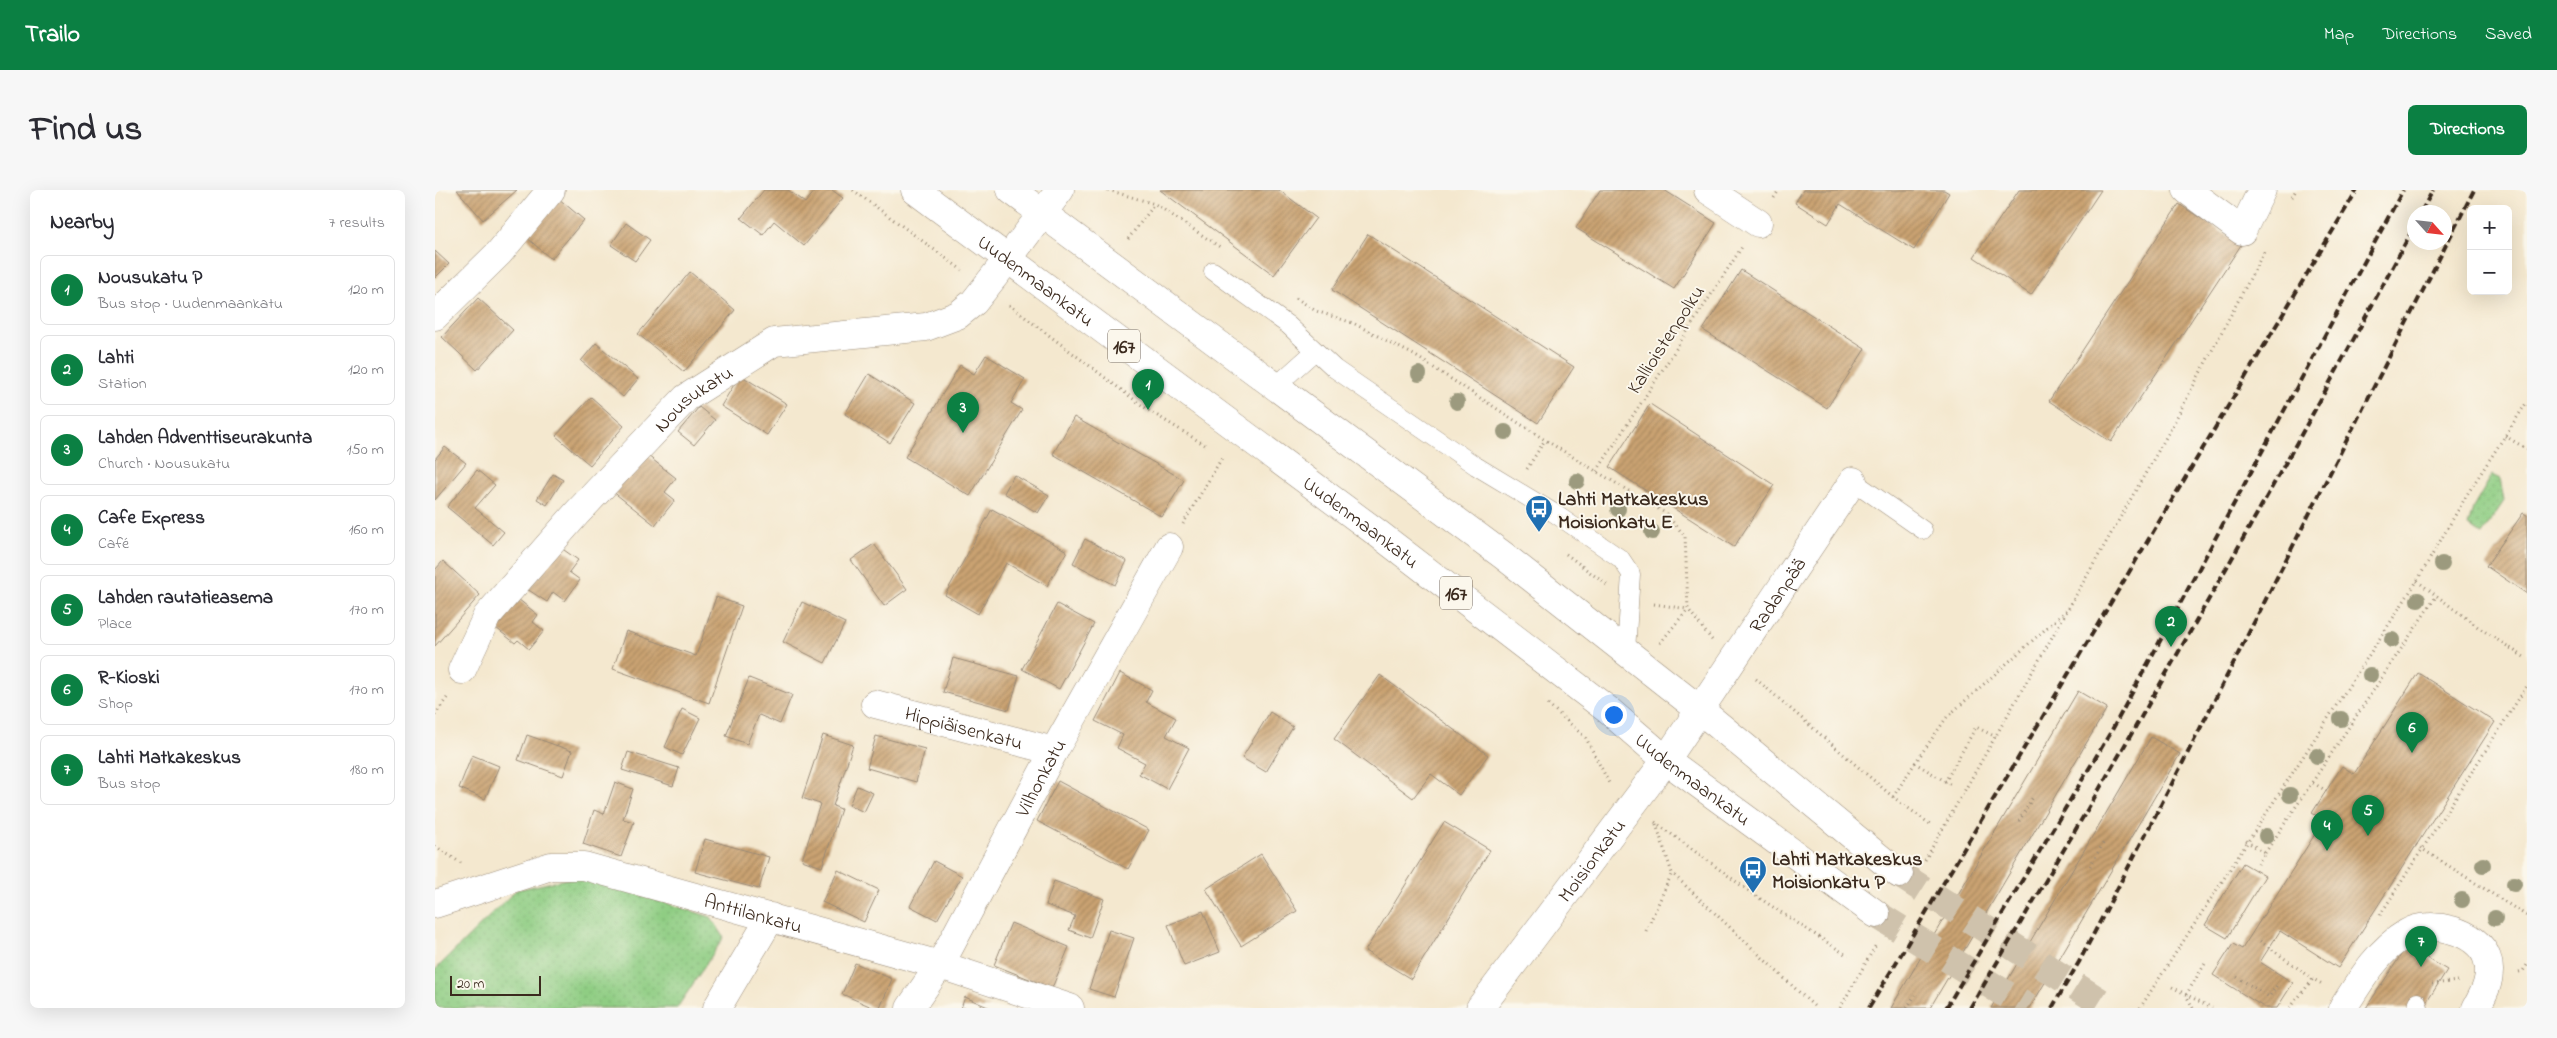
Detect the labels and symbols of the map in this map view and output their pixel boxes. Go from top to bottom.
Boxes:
north arrow [2407,205,2452,250]
street label: Uudenmaankatu [970,229,1099,335]
street label: Kallioistenpolku [1621,280,1713,401]
road number: 167 [1108,330,1140,362]
street label: Nousukatu [648,360,739,440]
pin: 1 [1132,369,1164,410]
pin: 3 [947,392,979,433]
street label: Uudenmaankatu [1296,470,1424,577]
place label: Lahti Matkakeskus Moisionkatu E [1558,486,1708,538]
bus stop icon: Lahti Matkakeskus Moisionkatu E [1524,494,1554,533]
street label: Radanpää [1743,553,1815,639]
road number: 167 [1440,576,1472,609]
pin: 2 [2155,606,2187,647]
street label: Hippiäisenkatu [901,700,1026,759]
your location [1601,702,1627,728]
pin: 6 [2396,712,2428,753]
street label: Uudenmaankatu [1627,727,1756,834]
street label: Vilhonkatu [1009,734,1075,824]
pin: 5 [2352,795,2384,836]
pin: 4 [2311,810,2343,851]
street label: Moisionkatu [1552,814,1634,909]
place label: Lahti Matkakeskus Moisionkatu P [1772,846,1922,898]
bus stop icon: Lahti Matkakeskus Moisionkatu P [1738,855,1768,894]
street label: Anttilankatu [700,888,805,943]
pin: 7 [2405,926,2437,967]
scale bar [450,973,541,996]

